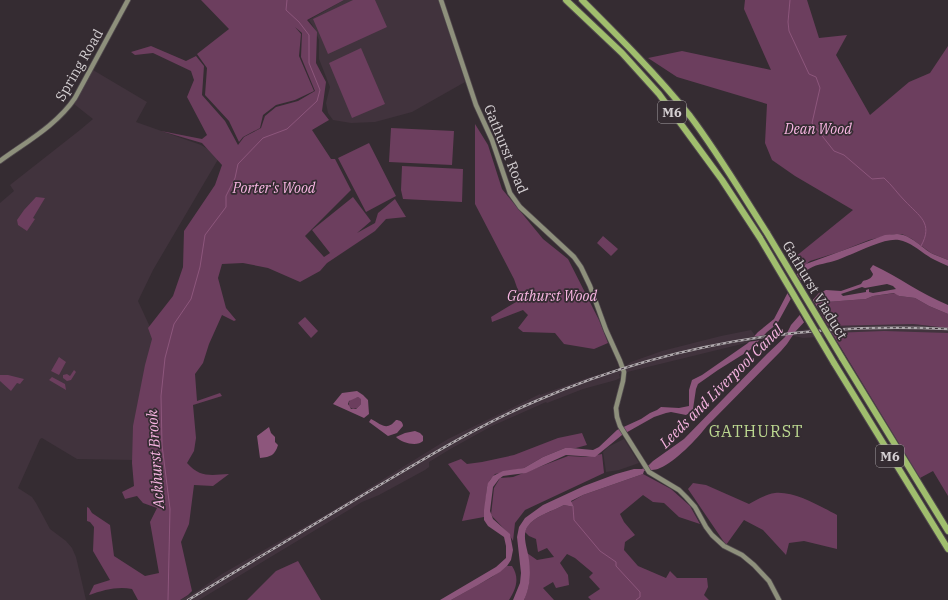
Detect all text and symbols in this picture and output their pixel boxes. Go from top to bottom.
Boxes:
street label: Spring Road [51,25,107,104]
road number: M6 [658,101,686,123]
street label: Gathurst Road [480,102,532,197]
park label: Dean Wood [783,120,852,138]
park label: Porter's Wood [232,179,316,197]
street label: Gathurst Viaduct [779,238,851,343]
park label: Gathurst Wood [507,287,597,305]
water label: Leeds and Liverpool Canal [655,320,787,452]
water label: Ackhurst Brook [142,409,168,510]
district label: GATHURST [709,421,803,441]
road number: M6 [876,445,904,467]

